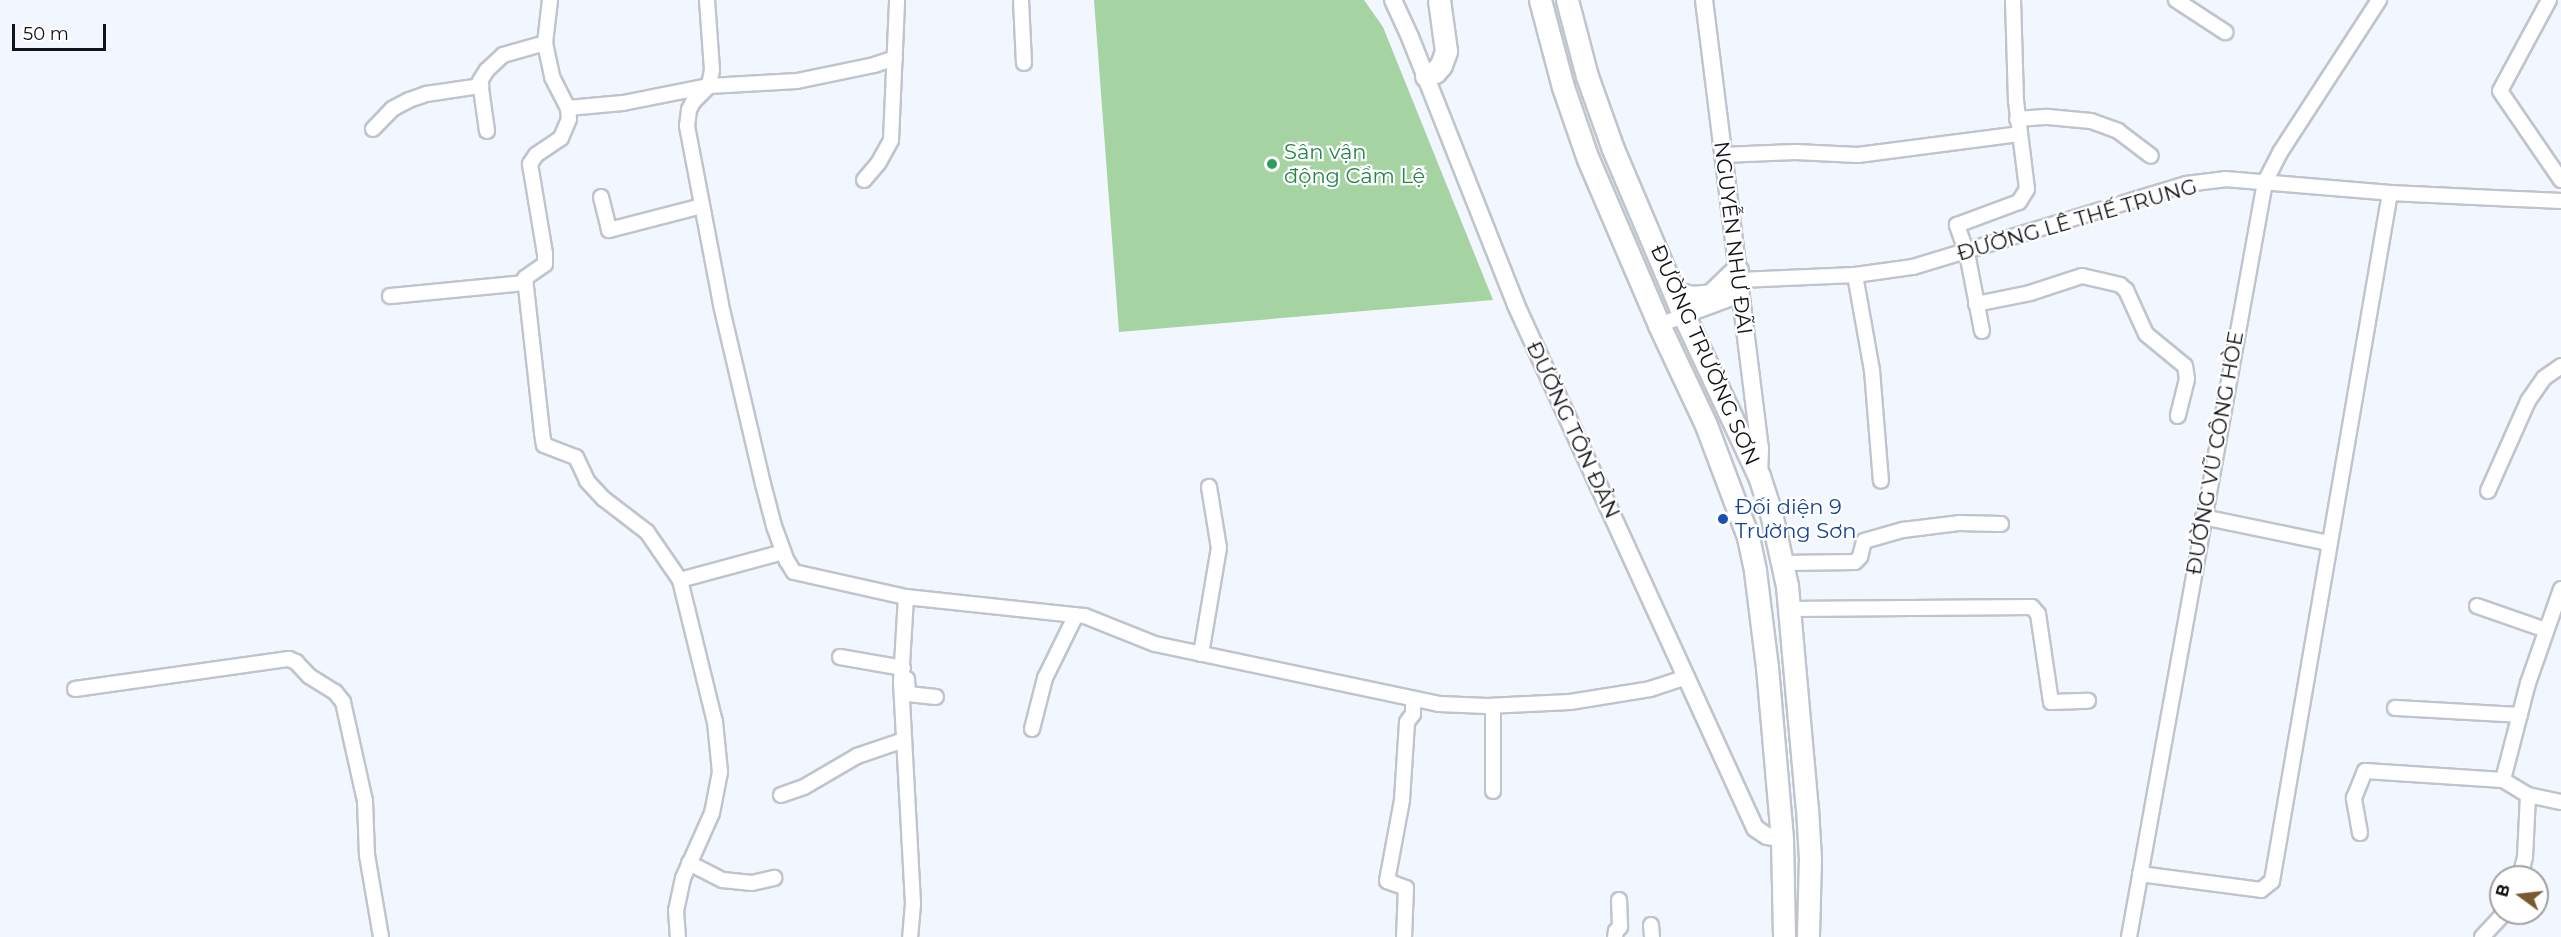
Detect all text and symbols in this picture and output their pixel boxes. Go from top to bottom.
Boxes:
scale bar [15,12,110,50]
text: 50 m [23,23,69,45]
place label: Sân vận động Cẩm Lệ [1284,139,1425,189]
street label: NGUYỄN NHƯ ĐÃI [1709,140,1757,336]
marker: Sân vận động Cẩm Lệ [1265,157,1279,171]
street label: ĐƯỜNG LÊ THẾ TRUNG [1954,174,2200,266]
street label: ĐƯỜNG TRƯỜNG SƠN [1645,241,1765,469]
street label: ĐƯỜNG VŨ CÔNG HÒE [2181,329,2249,577]
street label: ĐƯỜNG TÔN ĐẢN [1521,338,1625,522]
place label: Đối diện 9 Trường Sơn [1735,494,1857,544]
marker: Đối diện 9 Trường Sơn [1716,512,1730,526]
north arrow [2489,865,2549,925]
text: B [2492,882,2514,899]

